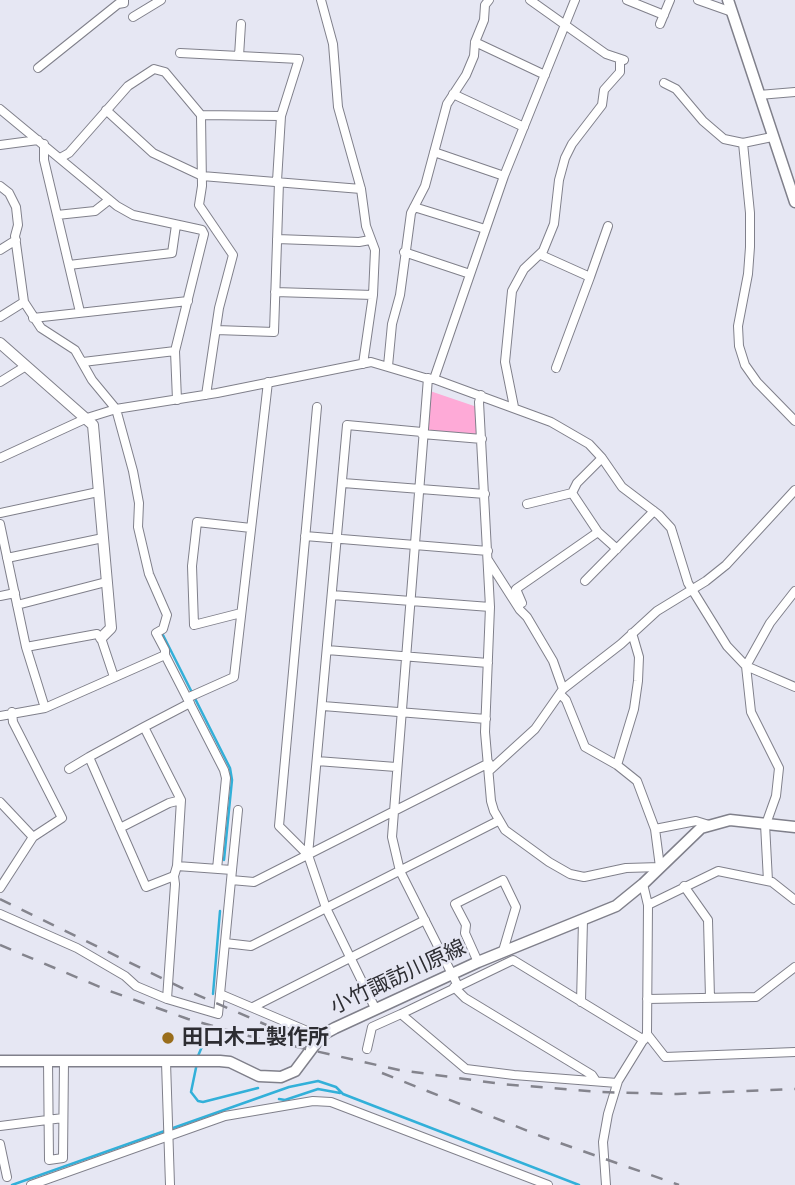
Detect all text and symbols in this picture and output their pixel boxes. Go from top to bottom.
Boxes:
street label: 小竹諏訪川原線 [326,935,470,1019]
place label: 田口木工製作所 [182,1025,329,1051]
marker: 田口木工製作所 [160,1030,176,1046]

